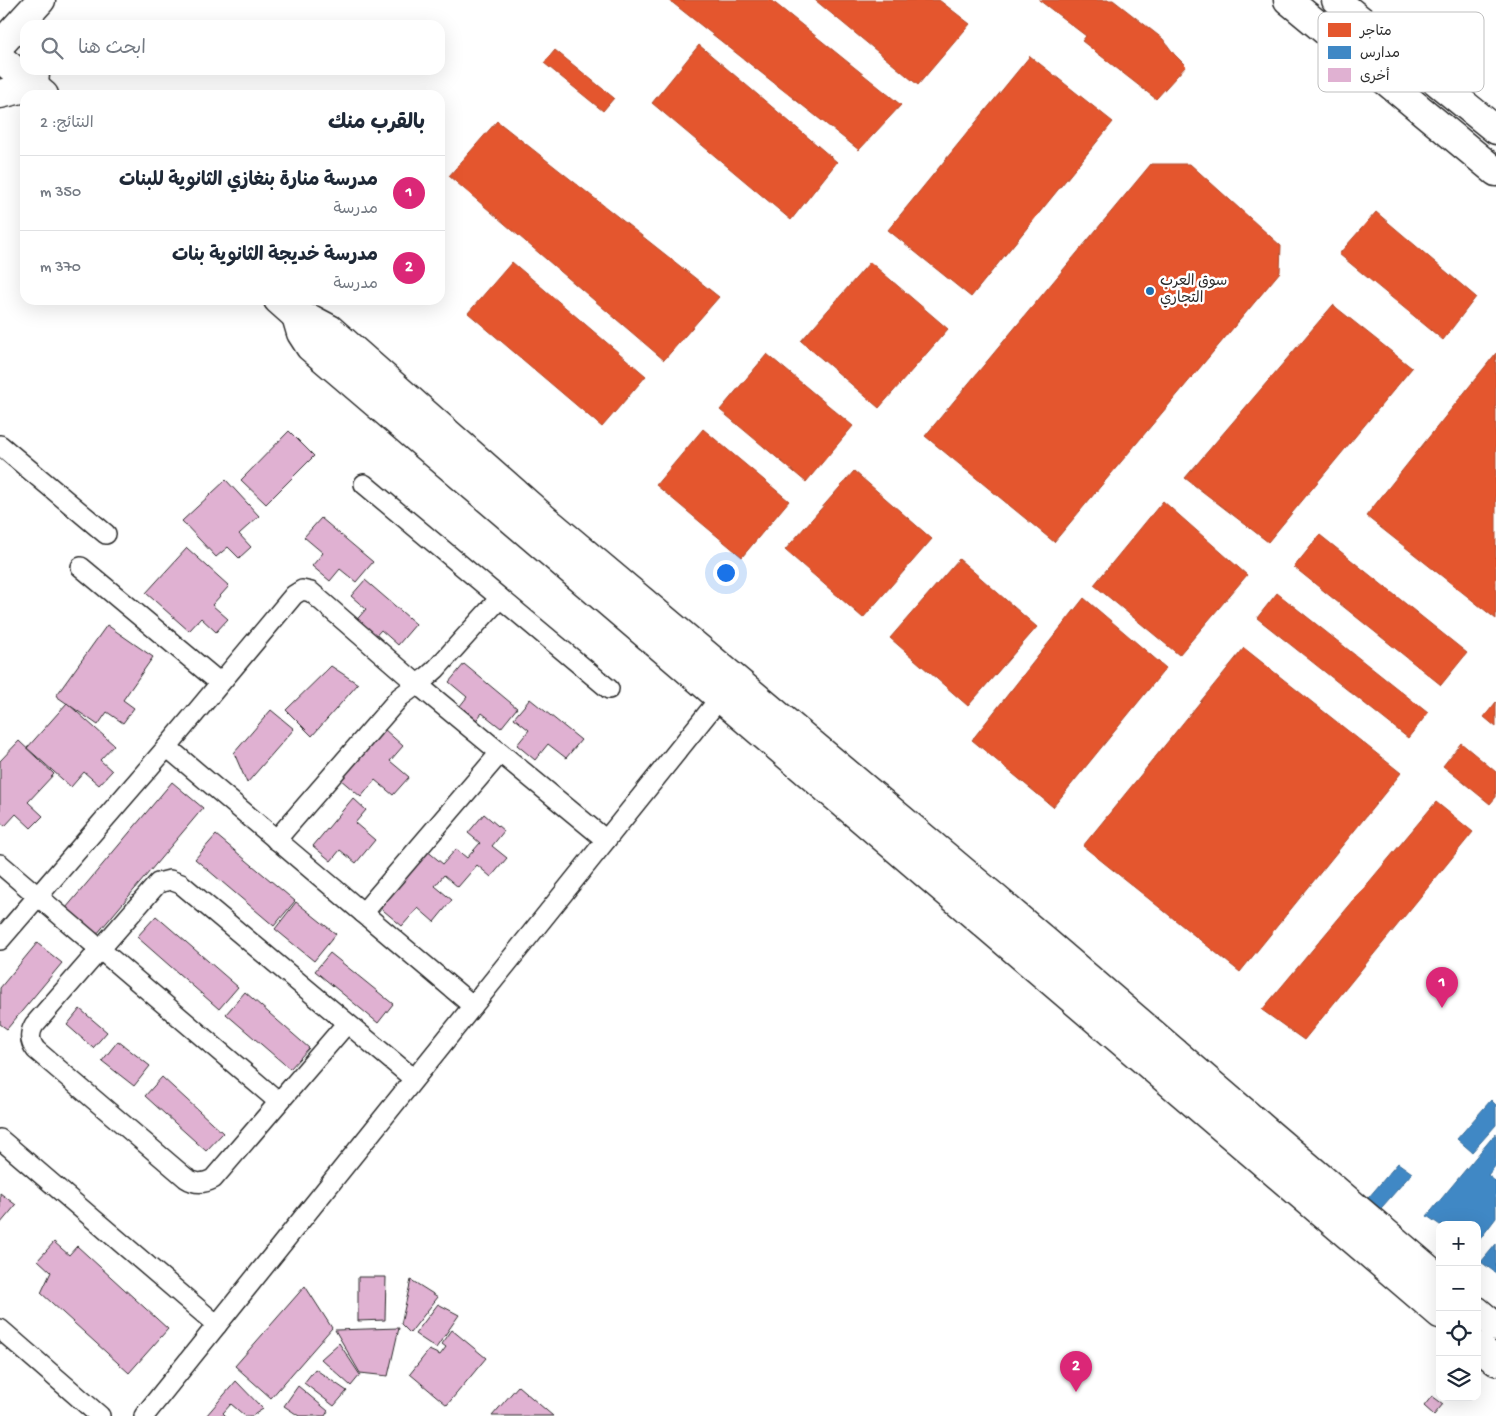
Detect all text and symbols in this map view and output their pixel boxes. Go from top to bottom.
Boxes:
legend [1318,12,1484,92]
search box [20,20,445,75]
text: متاجر [1359,24,1392,41]
icon: search [38,34,66,62]
text: ابحث هنا [78,38,146,61]
text: مدارس [1360,46,1400,63]
text: أخرى [1360,67,1390,86]
text: بالقرب منك [328,112,425,137]
text: النتائج: 2 [40,115,94,134]
text: مدرسة منارة بنغازي الثانوية للبنات [119,170,378,193]
text: 350 m [40,184,81,203]
text: 1 [406,184,412,203]
text: مدرسة [333,201,378,220]
text: مدرسة خديجة الثانوية بنات [172,245,378,268]
text: 370 m [40,259,81,278]
text: 2 [405,259,413,278]
place label: سوق العرب التجاري [1160,273,1227,308]
text: مدرسة [333,276,378,295]
marker: سوق العرب التجاري [1144,285,1156,297]
your location [713,560,739,586]
pin: 1 [1426,967,1458,1008]
map controls [1436,1221,1481,1401]
button: + [1436,1221,1481,1266]
button: − [1436,1266,1481,1311]
button: locate [1436,1311,1481,1356]
pin: 2 [1060,1351,1092,1392]
button: layers [1436,1356,1481,1401]

